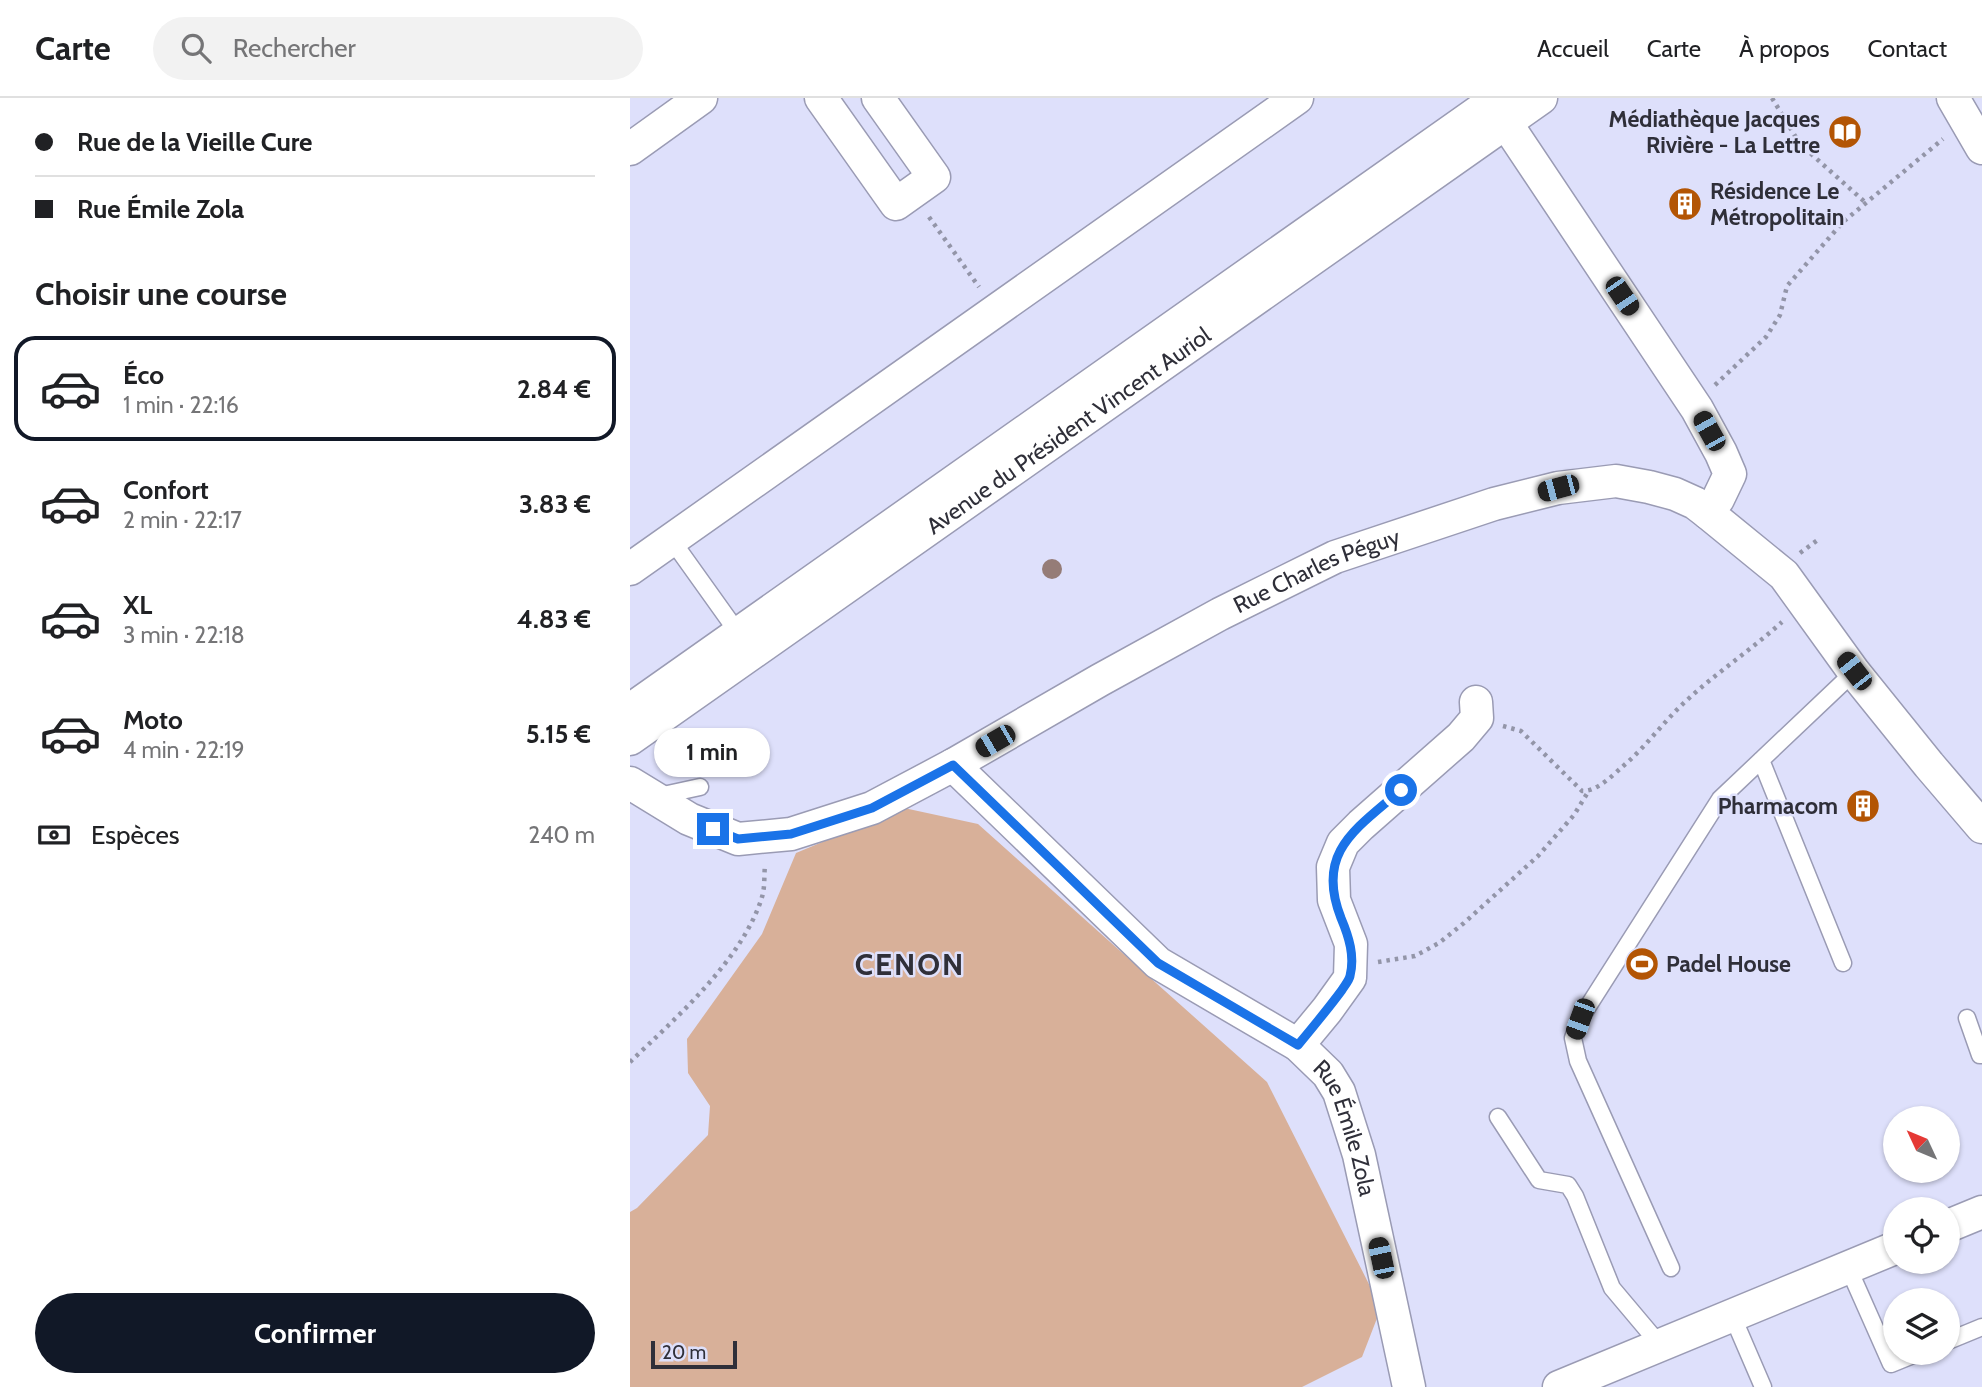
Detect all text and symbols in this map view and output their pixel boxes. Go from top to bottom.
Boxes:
search box [153,17,643,80]
text: Carte [35,28,111,68]
icon: search [177,29,215,67]
text: Rechercher [233,32,356,64]
text: Accueil [1537,34,1609,63]
text: Carte [1647,34,1701,63]
text: À propos [1739,34,1830,63]
text: Contact [1868,34,1947,63]
place label: Médiathèque Jacques Rivière - La Lettre [1609,105,1820,159]
library icon: Médiathèque Jacques Rivière - La Lettre [1826,113,1864,151]
text: Rue de la Vieille Cure [77,126,313,158]
place label: Résidence Le Métropolitain [1710,177,1845,231]
building icon: Résidence Le Métropolitain [1666,185,1704,223]
text: Rue Émile Zola [77,193,244,225]
car [1602,273,1643,319]
text: Choisir une course [35,274,287,313]
street label: Avenue du Président Vincent Auriol [921,321,1216,540]
icon: car [39,357,102,420]
text: Éco [123,359,164,391]
text: 2.84 € [517,373,591,405]
text: 1 min · 22:16 [123,391,239,419]
car [1690,408,1729,454]
icon: car [39,472,102,535]
car [1535,472,1582,504]
text: Confort [123,474,209,506]
text: 3.83 € [519,488,591,520]
text: 2 min · 22:17 [123,506,242,534]
street label: Rue Charles Péguy [1229,522,1404,619]
icon: car [39,587,102,650]
text: XL [123,589,152,621]
text: 4.83 € [517,603,591,635]
text: 3 min · 22:18 [123,621,245,649]
car [1833,648,1876,694]
icon: car [39,702,102,765]
text: Moto [123,704,183,736]
text: 5.15 € [526,718,591,750]
car [972,721,1019,761]
callout: 1 min [655,728,771,776]
text: 4 min · 22:19 [123,736,245,764]
text: 1 min [686,738,738,766]
route start [1385,774,1417,806]
building icon: Pharmacom [1844,787,1882,825]
place label: Pharmacom [1718,792,1838,820]
route end [697,813,729,845]
icon: cash [35,816,73,854]
text: Espèces [91,819,180,851]
text: 240 m [528,821,595,849]
sports icon: Padel House [1623,945,1661,983]
district label: CENON [855,946,965,983]
place label: Padel House [1666,950,1791,978]
car [1563,996,1598,1042]
street label: Rue Émile Zola [1308,1054,1381,1199]
north arrow [1883,1106,1960,1183]
map controls [1883,1106,1960,1365]
button: locate [1883,1197,1960,1274]
car [1367,1235,1396,1281]
button: layers [1883,1288,1960,1365]
button: Confirmer [35,1293,595,1373]
scale bar [651,1338,737,1370]
text: 20 m [662,1341,706,1364]

